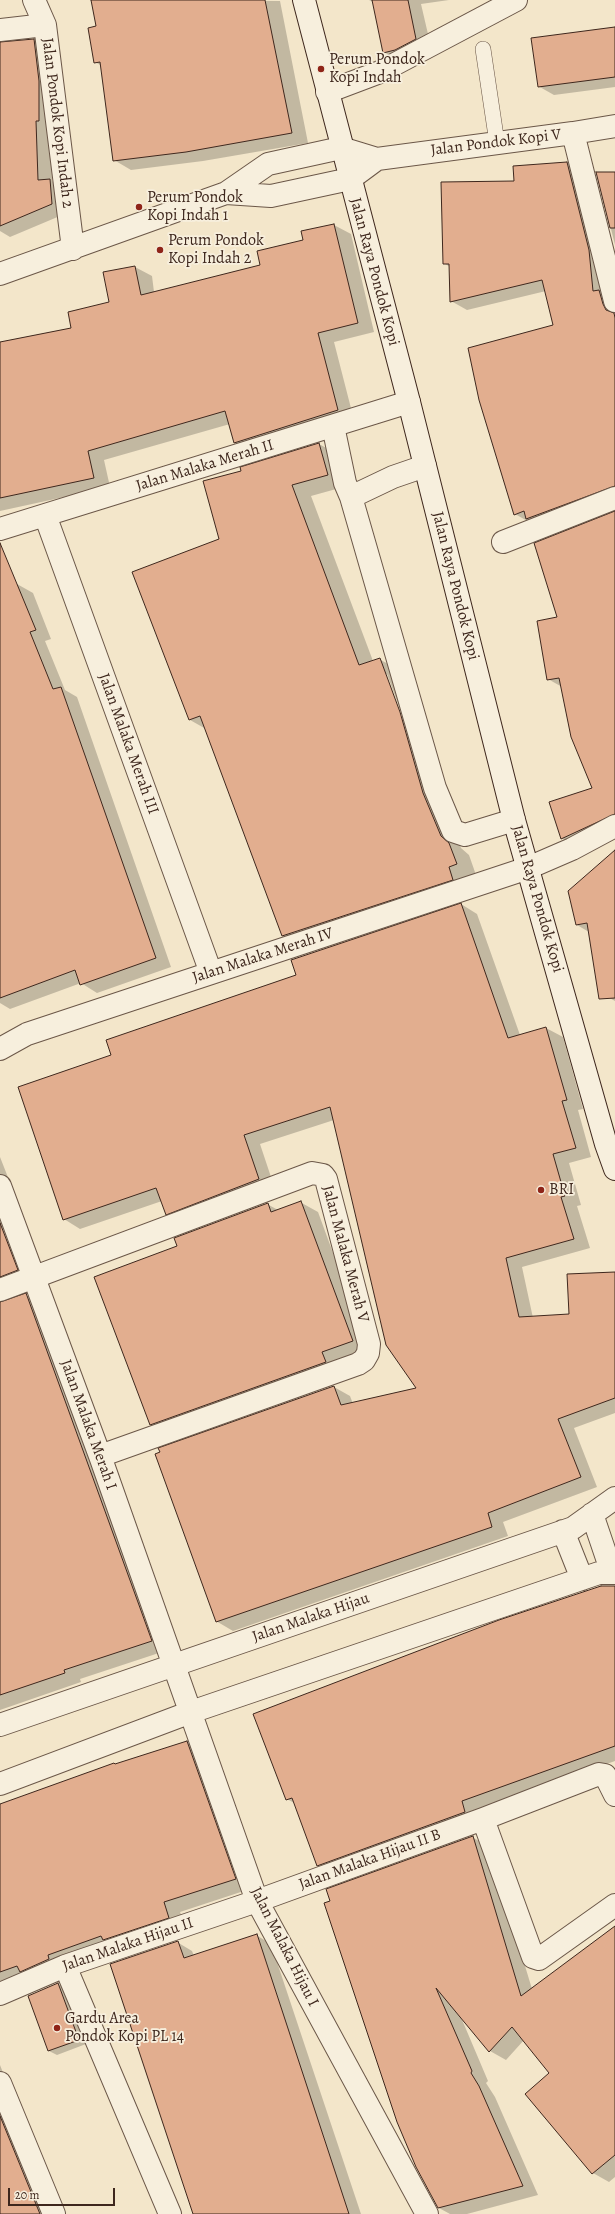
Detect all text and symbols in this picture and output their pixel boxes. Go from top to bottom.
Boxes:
street label: Jalan Pondok Kopi Indah 2 [37,37,77,209]
place label: Perum Pondok Kopi Indah [329,50,425,88]
marker: Perum Pondok Kopi Indah [316,64,326,74]
street label: Jalan Pondok Kopi V [430,125,562,161]
place label: Perum Pondok Kopi Indah 1 [147,188,243,226]
street label: Jalan Raya Pondok Kopi [345,196,403,348]
marker: Perum Pondok Kopi Indah 1 [134,202,144,212]
place label: Perum Pondok Kopi Indah 2 [168,231,264,269]
marker: Perum Pondok Kopi Indah 2 [155,245,165,255]
street label: Jalan Malaka Merah II [134,436,276,496]
street label: Jalan Raya Pondok Kopi [427,510,483,662]
street label: Jalan Malaka Merah III [94,671,162,817]
street label: Jalan Raya Pondok Kopi [507,823,567,975]
street label: Jalan Malaka Merah IV [190,924,336,988]
place label: BRI [549,1180,574,1200]
street label: Jalan Malaka Merah V [317,1183,373,1325]
marker: BRI [536,1185,546,1195]
street label: Jalan Malaka Merah I [56,1357,120,1493]
street label: Jalan Malaka Hijau [250,1589,372,1647]
street label: Jalan Malaka Hijau II B [296,1825,444,1895]
street label: Jalan Malaka Hijau I [246,1884,322,2010]
street label: Jalan Malaka Hijau II [60,1914,196,1976]
place label: Gardu Area Pondok Kopi PL 14 [65,2009,184,2047]
marker: Gardu Area Pondok Kopi PL 14 [52,2023,62,2033]
scale bar [10,2180,117,2206]
text: 20 m [15,2187,39,2203]

